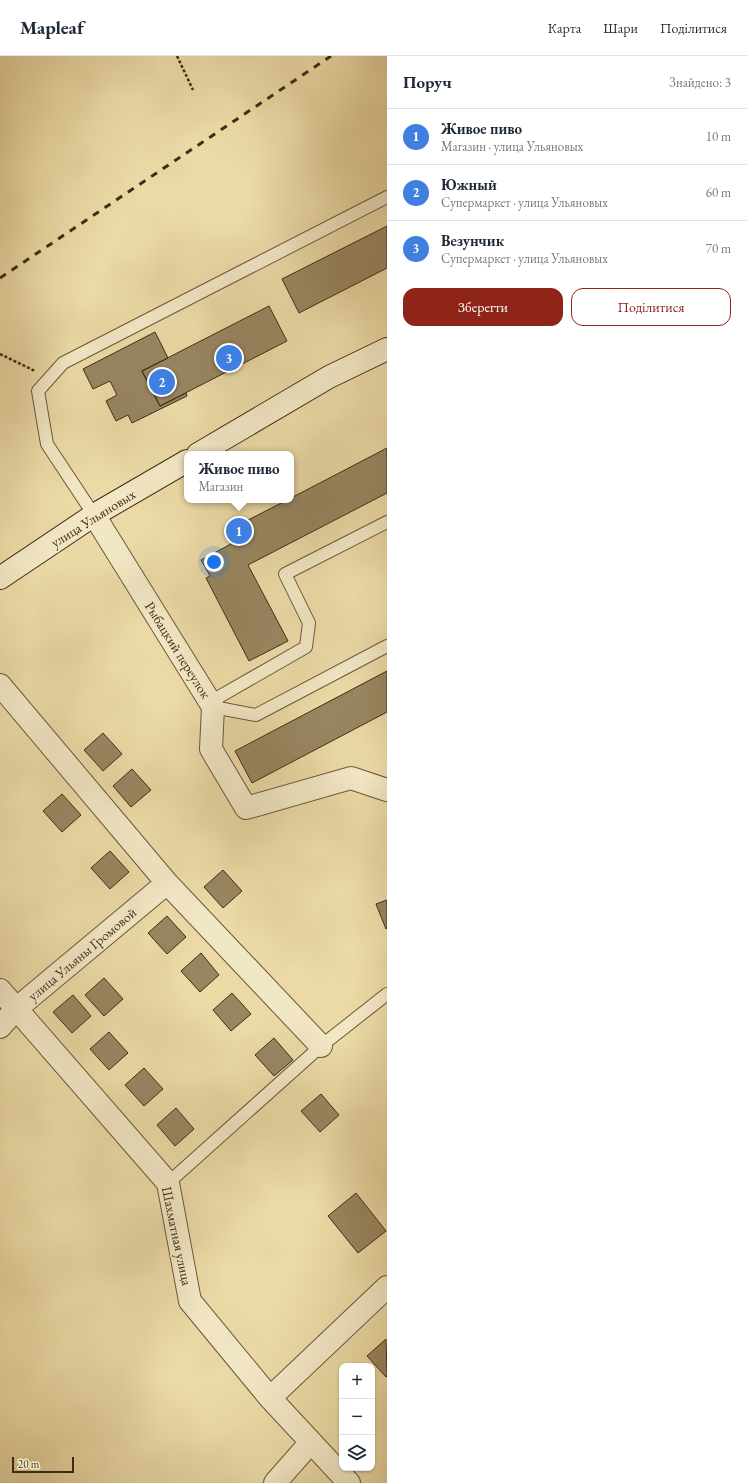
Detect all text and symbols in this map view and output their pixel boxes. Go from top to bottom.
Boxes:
text: Mapleaf [20,15,84,40]
text: Карта [548,19,581,37]
text: Шари [603,19,638,37]
text: Поділитися [660,19,727,37]
text: Поруч [403,71,452,93]
text: Знайдено: 3 [669,74,731,91]
text: Живое пиво [441,119,522,138]
text: 1 [413,128,419,145]
text: 10 m [706,128,731,145]
text: Магазин · улица Ульяновых [441,138,583,155]
text: Южный [441,175,497,194]
text: 2 [413,184,419,201]
text: 60 m [706,184,731,201]
text: Супермаркет · улица Ульяновых [441,194,608,211]
text: Везунчик [441,231,504,250]
text: 3 [413,240,419,257]
text: 70 m [706,240,731,257]
text: Супермаркет · улица Ульяновых [441,250,608,267]
button: Зберегти [403,288,563,326]
button: Поділитися [571,288,731,326]
pin: 3 [216,343,242,373]
pin: 2 [149,367,175,397]
popup [184,451,294,503]
text: Живое пиво [198,459,280,478]
text: Магазин [198,478,243,495]
street label: улица Ульяновых [47,485,139,551]
pin: 1 [226,516,252,546]
your location [204,552,224,572]
street label: Рыбацкий переулок [141,598,215,702]
street label: улица Ульяны Громовой [24,903,140,1005]
street label: Шахматная улица [158,1185,196,1288]
map controls [339,1363,375,1471]
button: + [339,1363,375,1399]
button: − [339,1399,375,1435]
button: layers [339,1435,375,1471]
scale bar [12,1455,74,1474]
text: 20 m [18,1457,39,1471]

